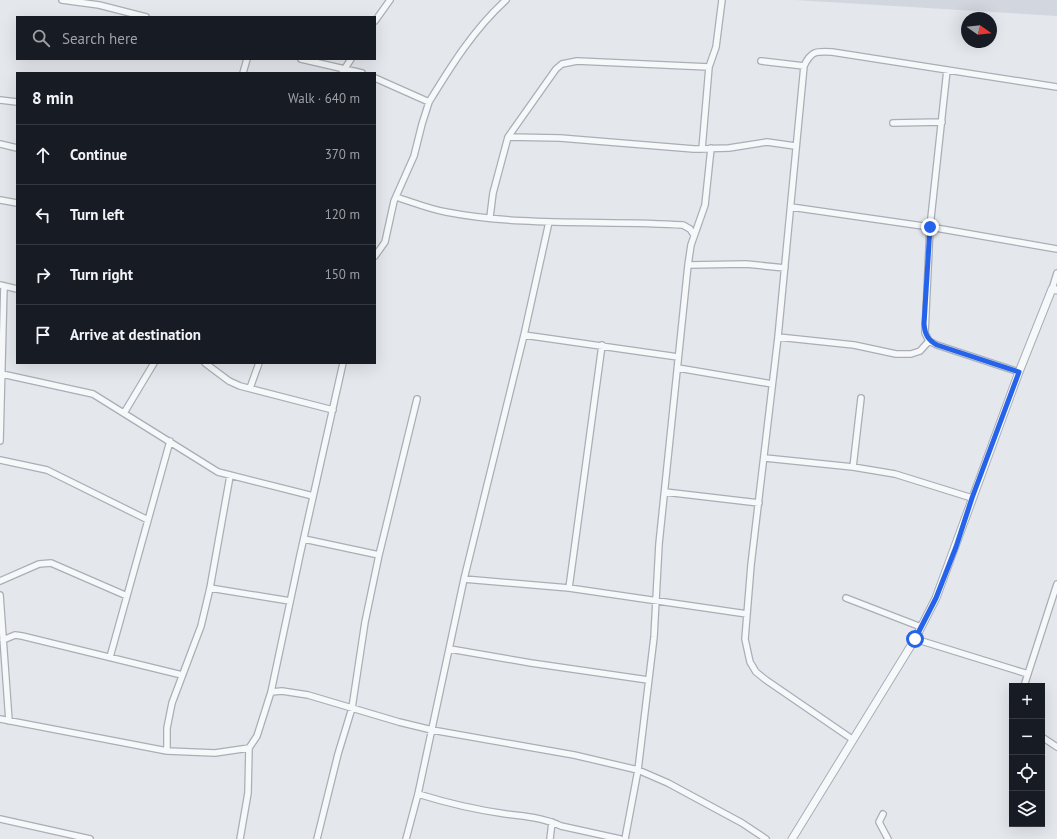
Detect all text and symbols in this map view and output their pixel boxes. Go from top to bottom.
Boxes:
north arrow [961,12,997,48]
search box [16,16,376,60]
icon: search [30,27,52,49]
text: Search here [62,29,138,48]
text: 8 min [32,87,73,109]
text: Walk · 640 m [288,90,360,107]
icon: ahead [32,144,54,166]
text: Continue [70,145,127,164]
text: 370 m [325,146,360,163]
icon: left [32,204,54,226]
text: Turn left [70,205,124,224]
text: 120 m [325,206,360,223]
route end [921,218,939,236]
icon: right [32,264,54,286]
text: Turn right [70,265,133,284]
text: 150 m [325,266,360,283]
icon: arrive [32,324,54,346]
text: Arrive at destination [70,325,201,344]
route start [906,630,924,648]
map controls [1009,683,1045,827]
button: + [1009,683,1045,719]
button: − [1009,719,1045,755]
button: locate [1009,755,1045,791]
button: layers [1009,791,1045,827]

